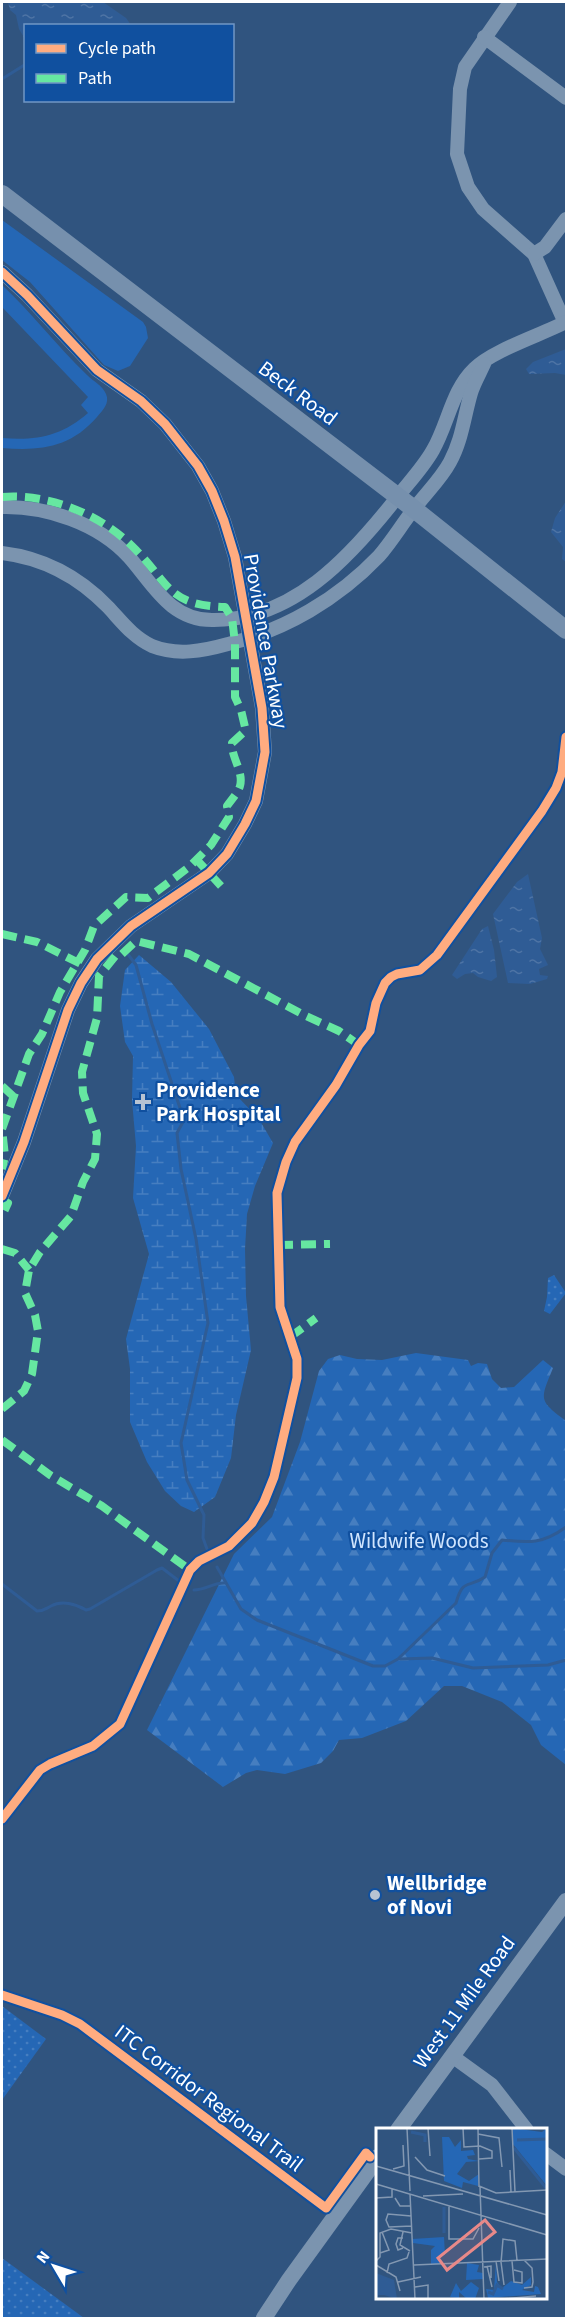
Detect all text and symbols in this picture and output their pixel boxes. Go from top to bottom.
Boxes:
legend [24,24,234,102]
text: Cycle path [78,36,156,61]
text: Path [78,66,112,91]
street label: Beck Road [252,353,344,433]
street label: Providence Parkway [236,551,296,731]
place label: Providence Park Hospital [156,1075,280,1129]
marker: Providence Park Hospital [134,1093,152,1111]
park label: Wildwife Woods [349,1526,489,1556]
place label: Wellbridge of Novi [387,1868,487,1922]
marker: Wellbridge of Novi [368,1888,382,1902]
street label: West 11 Mile Road [406,1930,522,2074]
street label: ITC Corridor Regional Trail [109,2017,309,2179]
inset map [376,2128,547,2299]
north arrow [24,2236,84,2296]
text: N [31,2246,55,2268]

